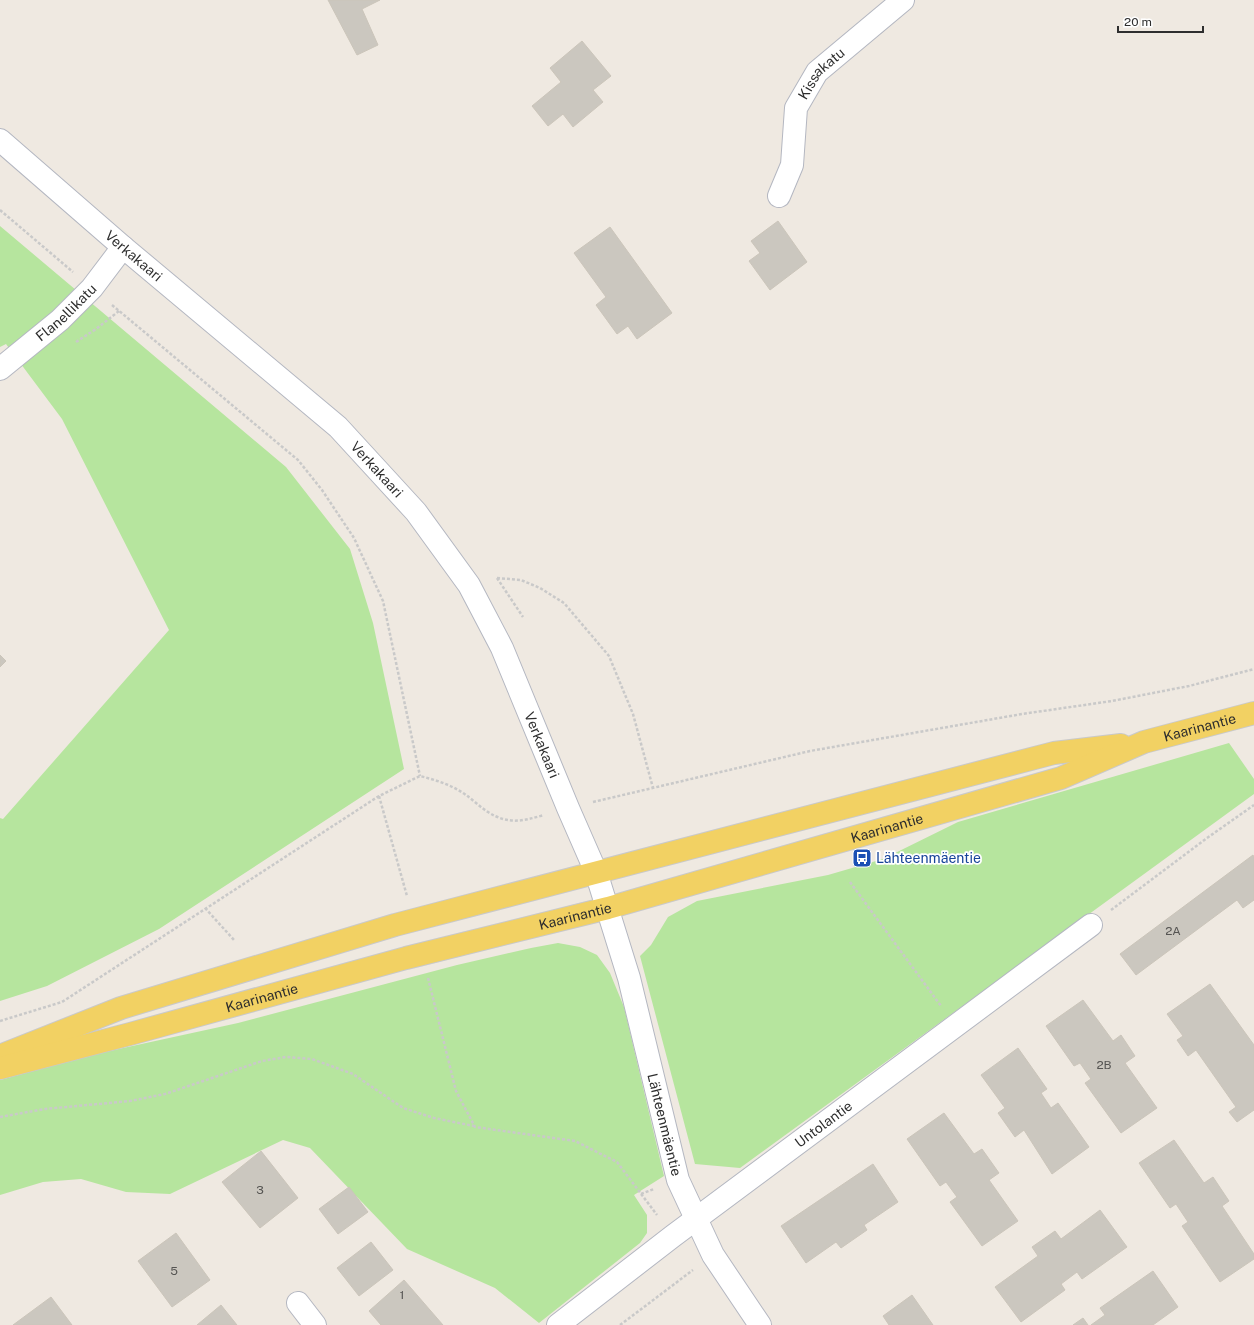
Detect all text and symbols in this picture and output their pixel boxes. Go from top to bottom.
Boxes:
scale bar [1118,8,1203,34]
text: 20 m [1124,15,1152,29]
street label: Kissakatu [795,44,848,102]
street label: Verkakaari [102,227,166,284]
street label: Flanellikatu [33,280,100,344]
street label: Verkakaari [347,438,406,501]
street label: Verkakaari [521,710,563,780]
street label: Kaarinantie [1162,710,1238,745]
street label: Kaarinantie [849,810,925,846]
bus stop icon: Lähteenmäentie [851,847,873,869]
place label: Lähteenmäentie [876,850,981,866]
street label: Kaarinantie [537,899,613,933]
house number: 2A [1165,924,1181,938]
street label: Kaarinantie [224,980,300,1015]
house number: 2B [1096,1058,1112,1072]
street label: Lähteenmäentie [644,1072,685,1178]
street label: Untolantie [792,1097,855,1151]
house number: 3 [256,1183,264,1197]
house number: 5 [170,1264,178,1278]
house number: 1 [400,1288,404,1302]

